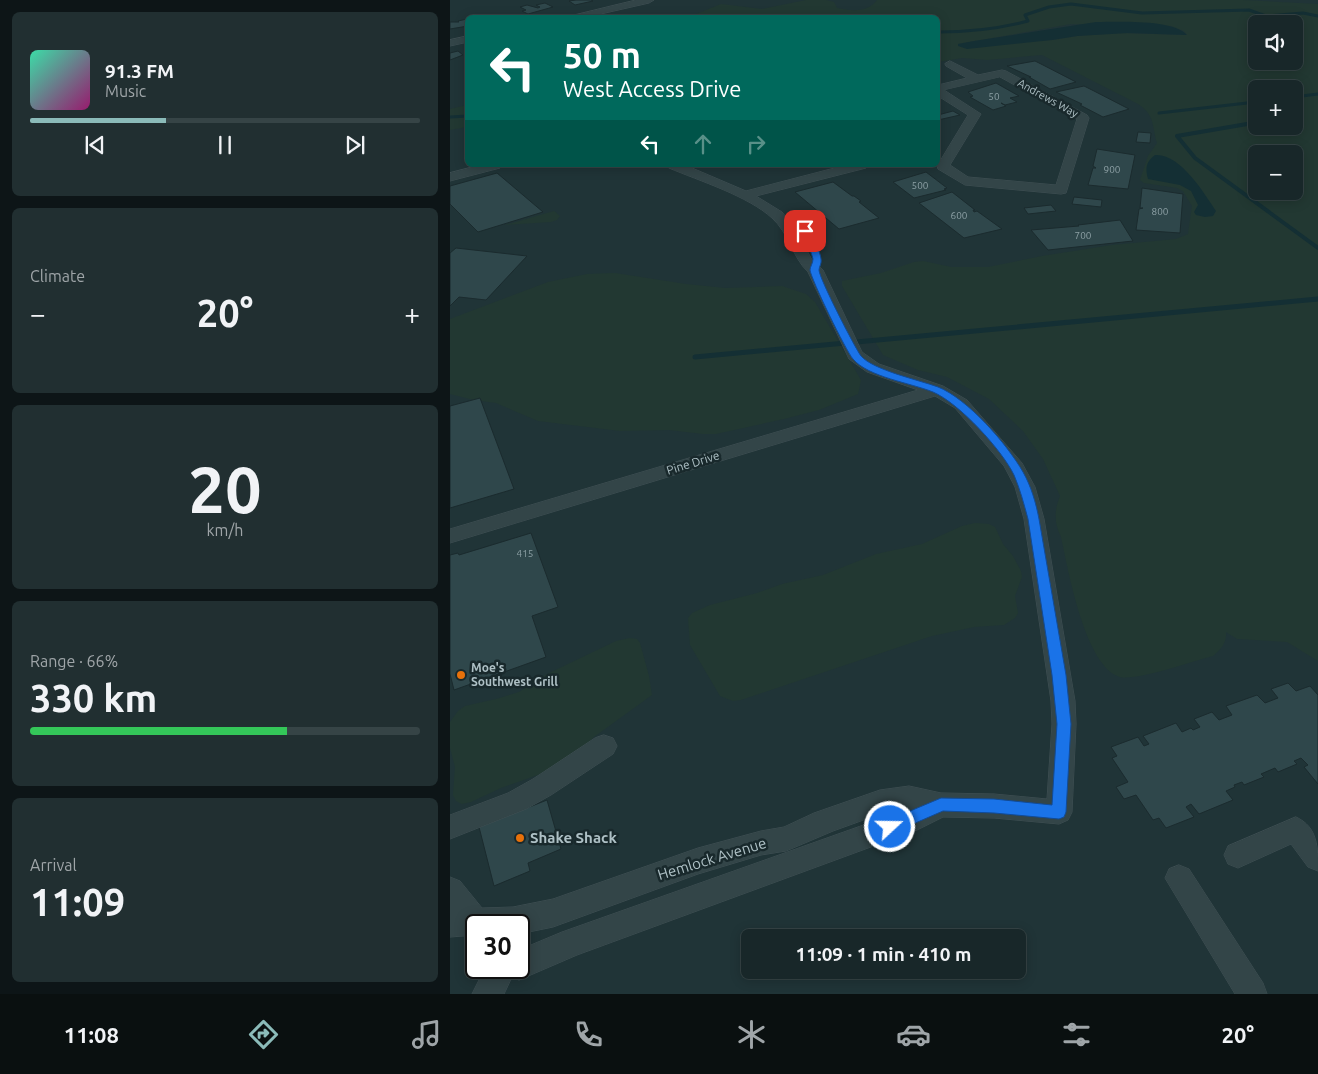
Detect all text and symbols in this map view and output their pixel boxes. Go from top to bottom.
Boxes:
map controls [1248,15,1303,200]
button: sound [1248,15,1303,70]
icon: left [480,35,545,100]
text: 50 m [563,35,641,75]
text: 91.3 FM [105,60,174,82]
text: West Access Drive [563,76,741,101]
street label: Andrews Way [1016,77,1081,120]
button: + [1248,80,1303,135]
text: Music [105,82,146,100]
house number: 50 [988,91,1000,102]
icon: left [636,130,664,158]
icon: ahead [689,130,717,158]
icon: right [742,130,770,158]
icon: previous [81,131,109,159]
icon: pause [211,131,239,159]
icon: next [341,131,369,159]
button: − [1248,145,1303,200]
house number: 900 [1104,164,1121,175]
house number: 500 [912,180,929,191]
house number: 800 [1152,206,1169,217]
pin [784,210,826,252]
house number: 600 [951,210,968,221]
icon: arrive [791,217,819,245]
house number: 700 [1075,230,1092,241]
text: Climate [30,267,85,285]
text: 20° [197,292,253,334]
text: − [30,298,46,329]
text: + [404,298,420,329]
street label: Pine Drive [665,448,721,477]
text: 20 [188,452,262,525]
text: km/h [207,521,243,539]
house number: 415 [517,548,533,559]
text: Range · 66% [30,652,118,670]
place label: Moe's Southwest Grill [471,661,558,688]
marker: Moe's Southwest Grill [455,669,467,681]
text: 330 km [30,677,157,719]
position arrow [863,800,915,852]
place label: Shake Shack [530,829,617,846]
marker: Shake Shack [514,832,526,844]
street label: Hemlock Avenue [655,834,768,883]
text: Arrival [30,856,77,874]
text: 11:09 [30,881,125,923]
speed limit sign: 30 [465,914,530,979]
text: 11:09 · 1 min · 410 m [796,943,971,965]
icon: directions [246,1017,281,1052]
icon: music [409,1017,444,1052]
icon: phone [571,1017,606,1052]
icon: climate [734,1017,769,1052]
icon: car [896,1017,931,1052]
icon: filters [1059,1017,1094,1052]
text: 11:08 [64,1022,119,1047]
text: 20° [1222,1022,1254,1047]

